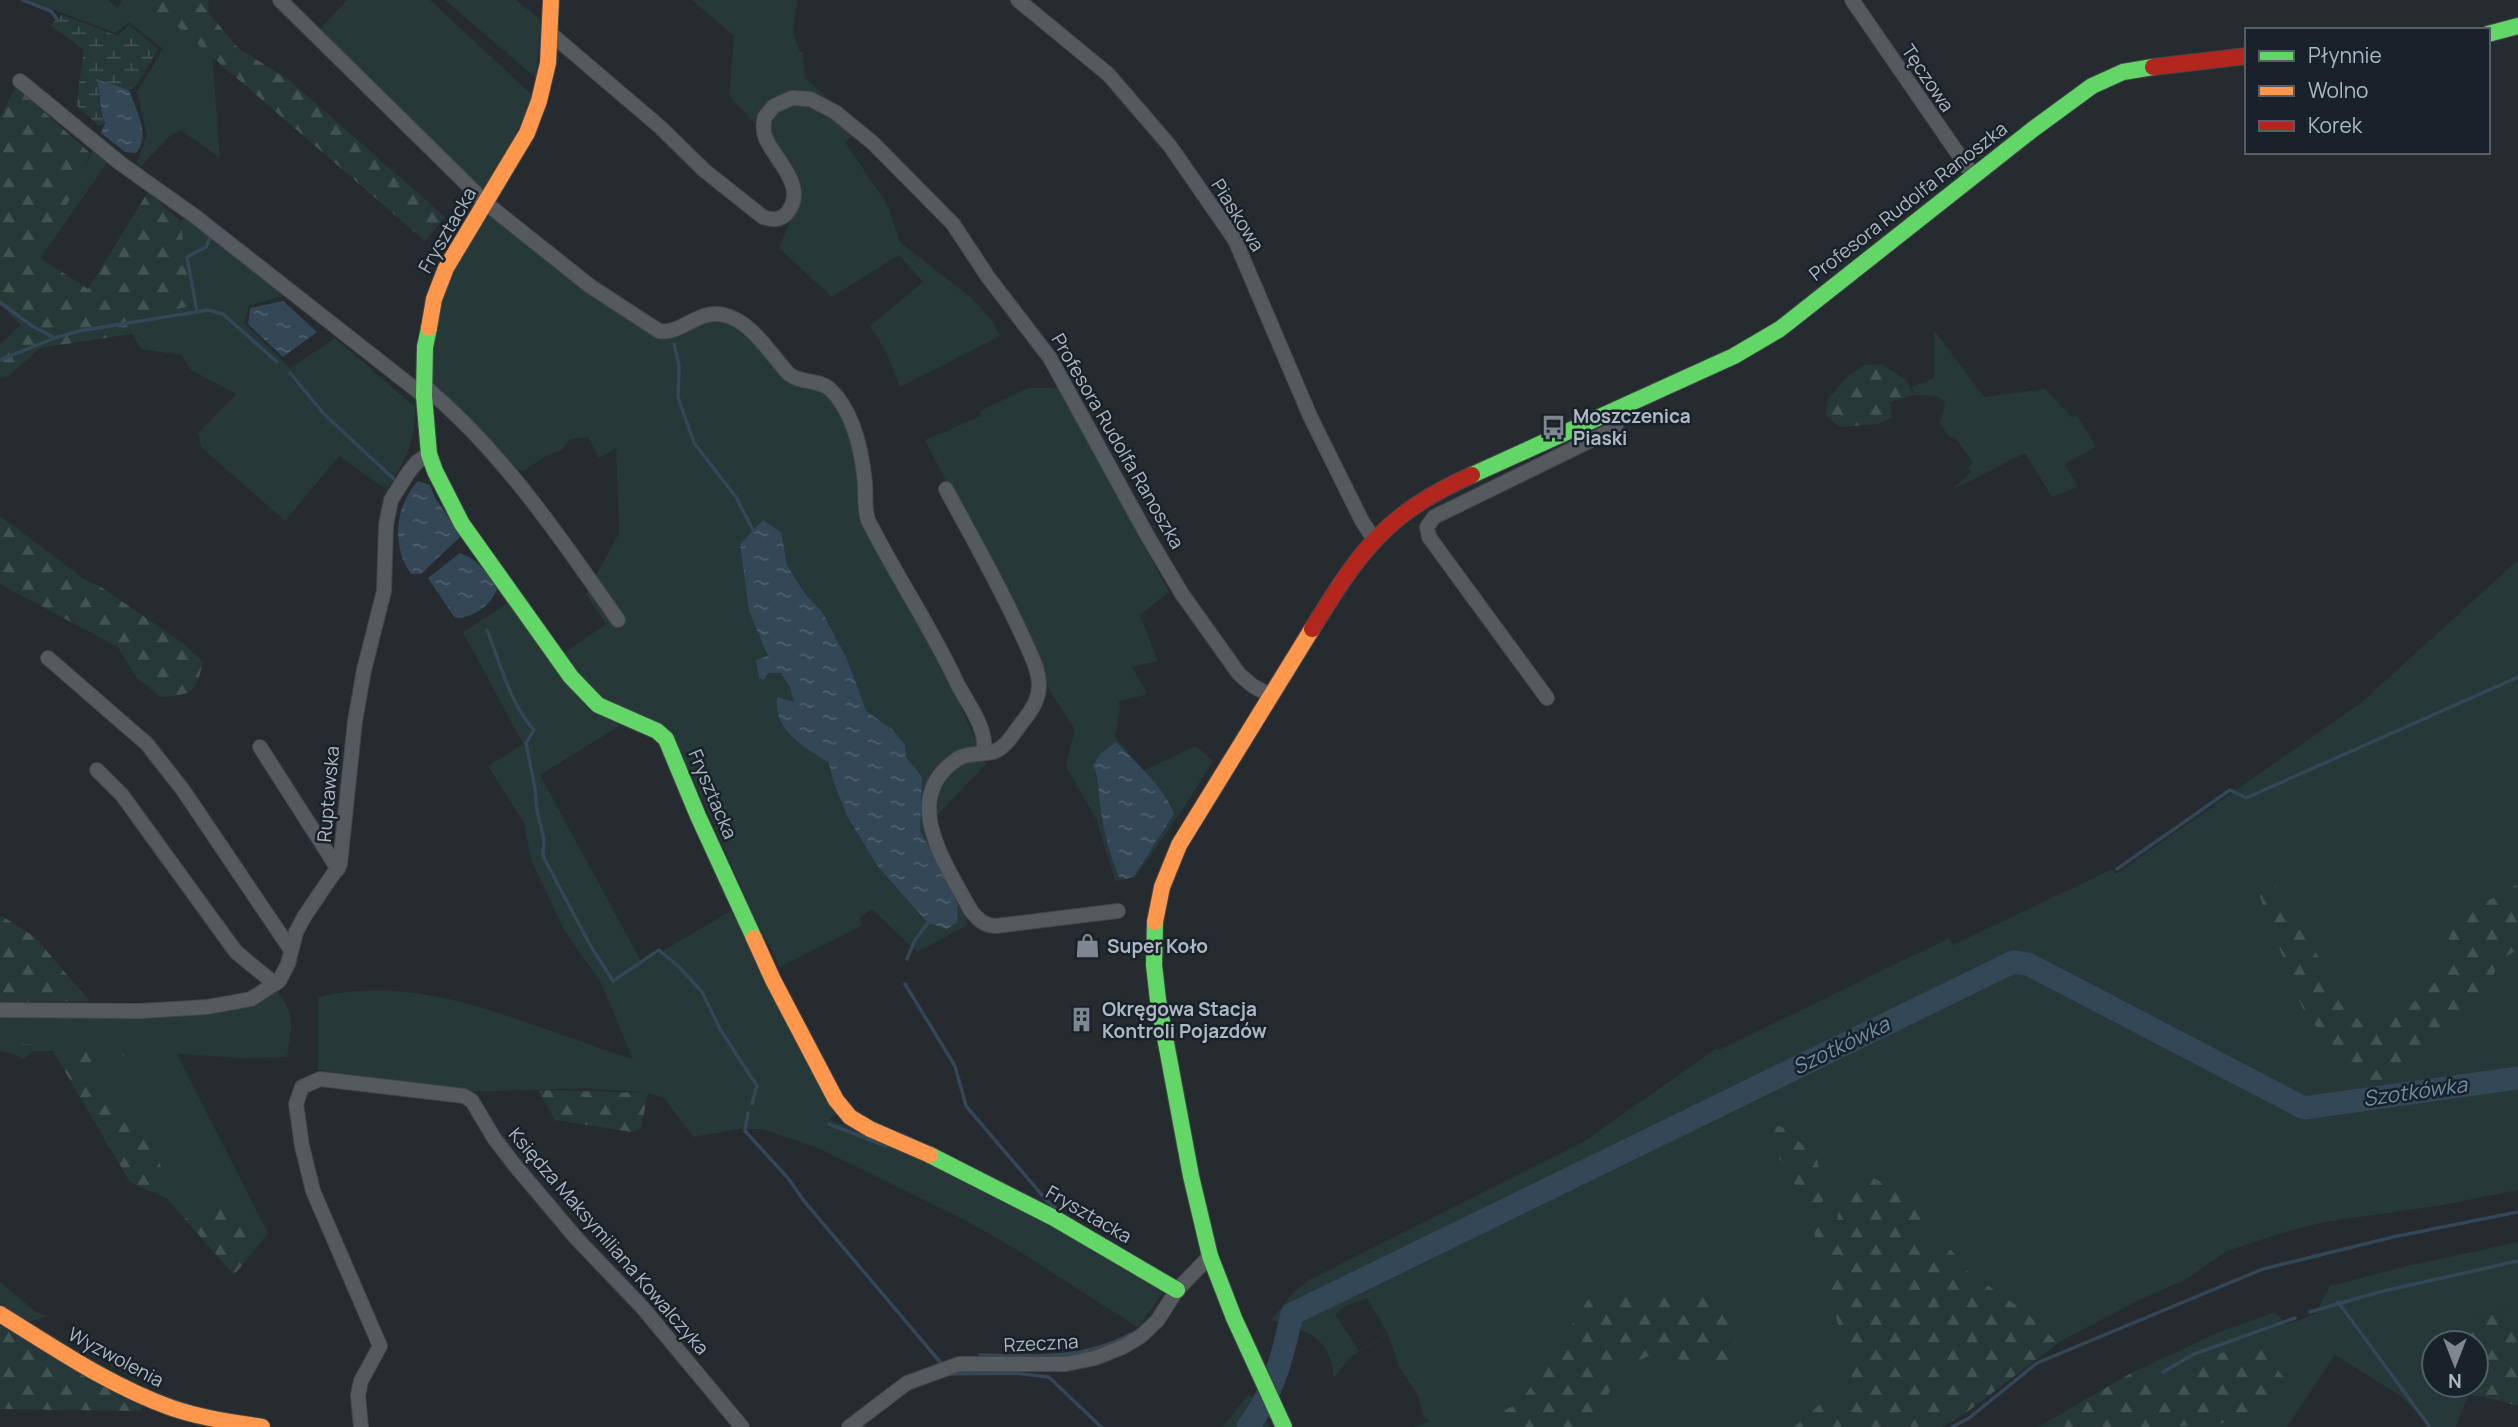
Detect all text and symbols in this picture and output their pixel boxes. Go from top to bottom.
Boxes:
legend [2245,28,2490,154]
street label: Tęczowa [1896,39,1960,117]
text: Płynnie [2308,41,2382,69]
text: Wolno [2308,76,2369,104]
text: Korek [2308,111,2363,139]
street label: Profesora Rudolfa Ranoszka [1804,115,2012,287]
street label: Piaskowa [1205,174,1271,256]
street label: Frysztacka [412,182,482,278]
street label: Profesora Rudolfa Ranoszka [1046,328,1190,554]
place label: Moszczenica Piaski [1573,403,1691,451]
bus stop icon: Moszczenica Piaski [1539,413,1567,441]
street label: Ruptawska [311,745,345,843]
street label: Frysztacka [682,745,744,843]
shop icon: Super Koło [1073,932,1101,960]
place label: Super Koło [1107,933,1208,959]
place label: Okręgowa Stacja Kontroli Pojazdów [1102,996,1267,1044]
building icon: Okręgowa Stacja Kontroli Pojazdów [1068,1006,1096,1034]
water label: Szotkówka [1787,1009,1895,1081]
water label: Szotkówka [2361,1070,2470,1112]
street label: Księdza Maksymiliana Kowalczyka [503,1122,715,1360]
street label: Frysztacka [1041,1179,1137,1249]
street label: Wyzwolenia [64,1321,168,1393]
street label: Rzeczna [1003,1328,1079,1358]
north arrow [2420,1329,2490,1399]
text: N [2448,1368,2462,1394]

